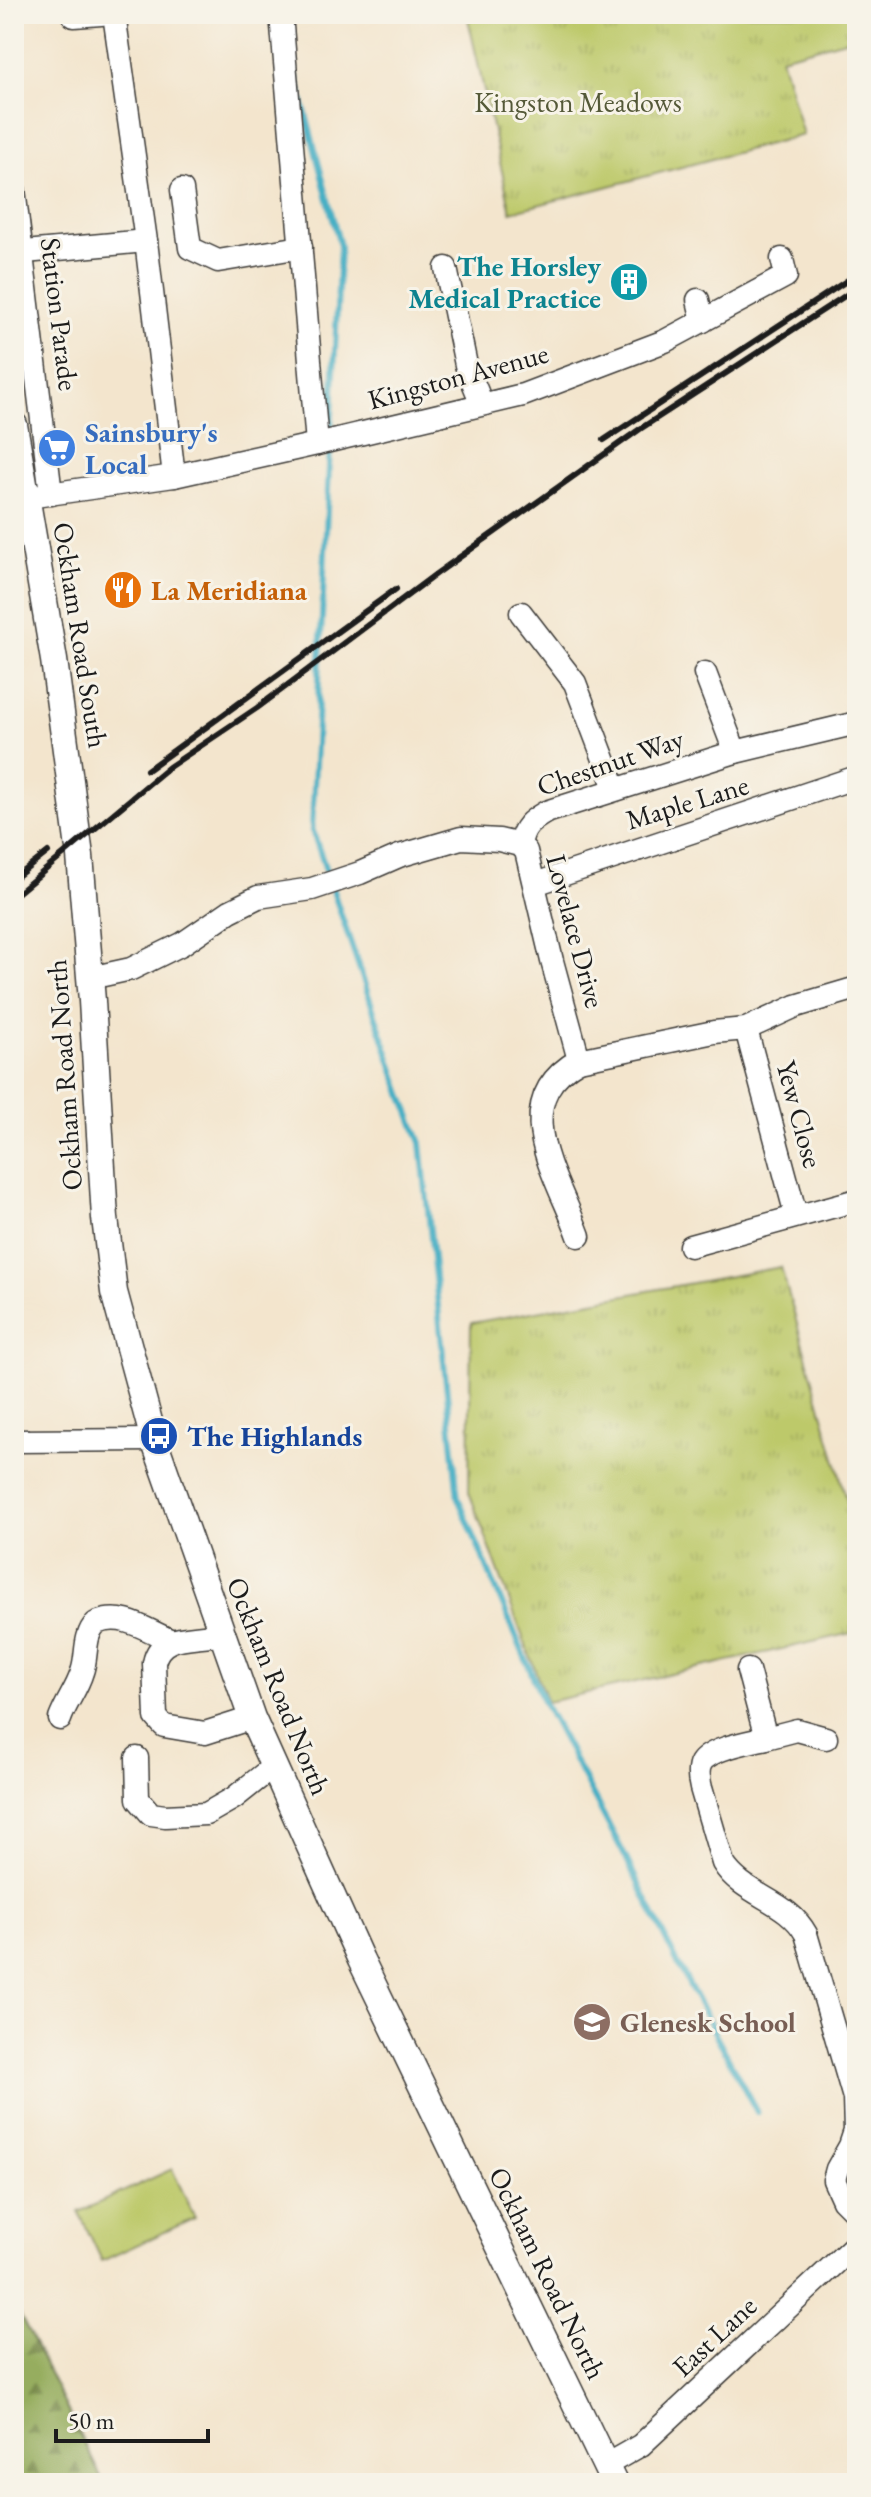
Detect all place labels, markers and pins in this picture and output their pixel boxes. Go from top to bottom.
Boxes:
place label: The Horsley Medical Practice [408,248,602,316]
building icon: The Horsley Medical Practice [608,261,650,303]
place label: Sainsbury's Local [85,414,218,482]
supermarket icon: Sainsbury's Local [36,427,78,469]
restaurant icon: La Meridiana [102,569,144,611]
place label: La Meridiana [151,572,308,608]
bus stop icon: The Highlands [138,1415,180,1457]
place label: The Highlands [187,1418,362,1454]
school or university icon: Glenesk School [571,2001,613,2043]
place label: Glenesk School [620,2004,796,2040]

